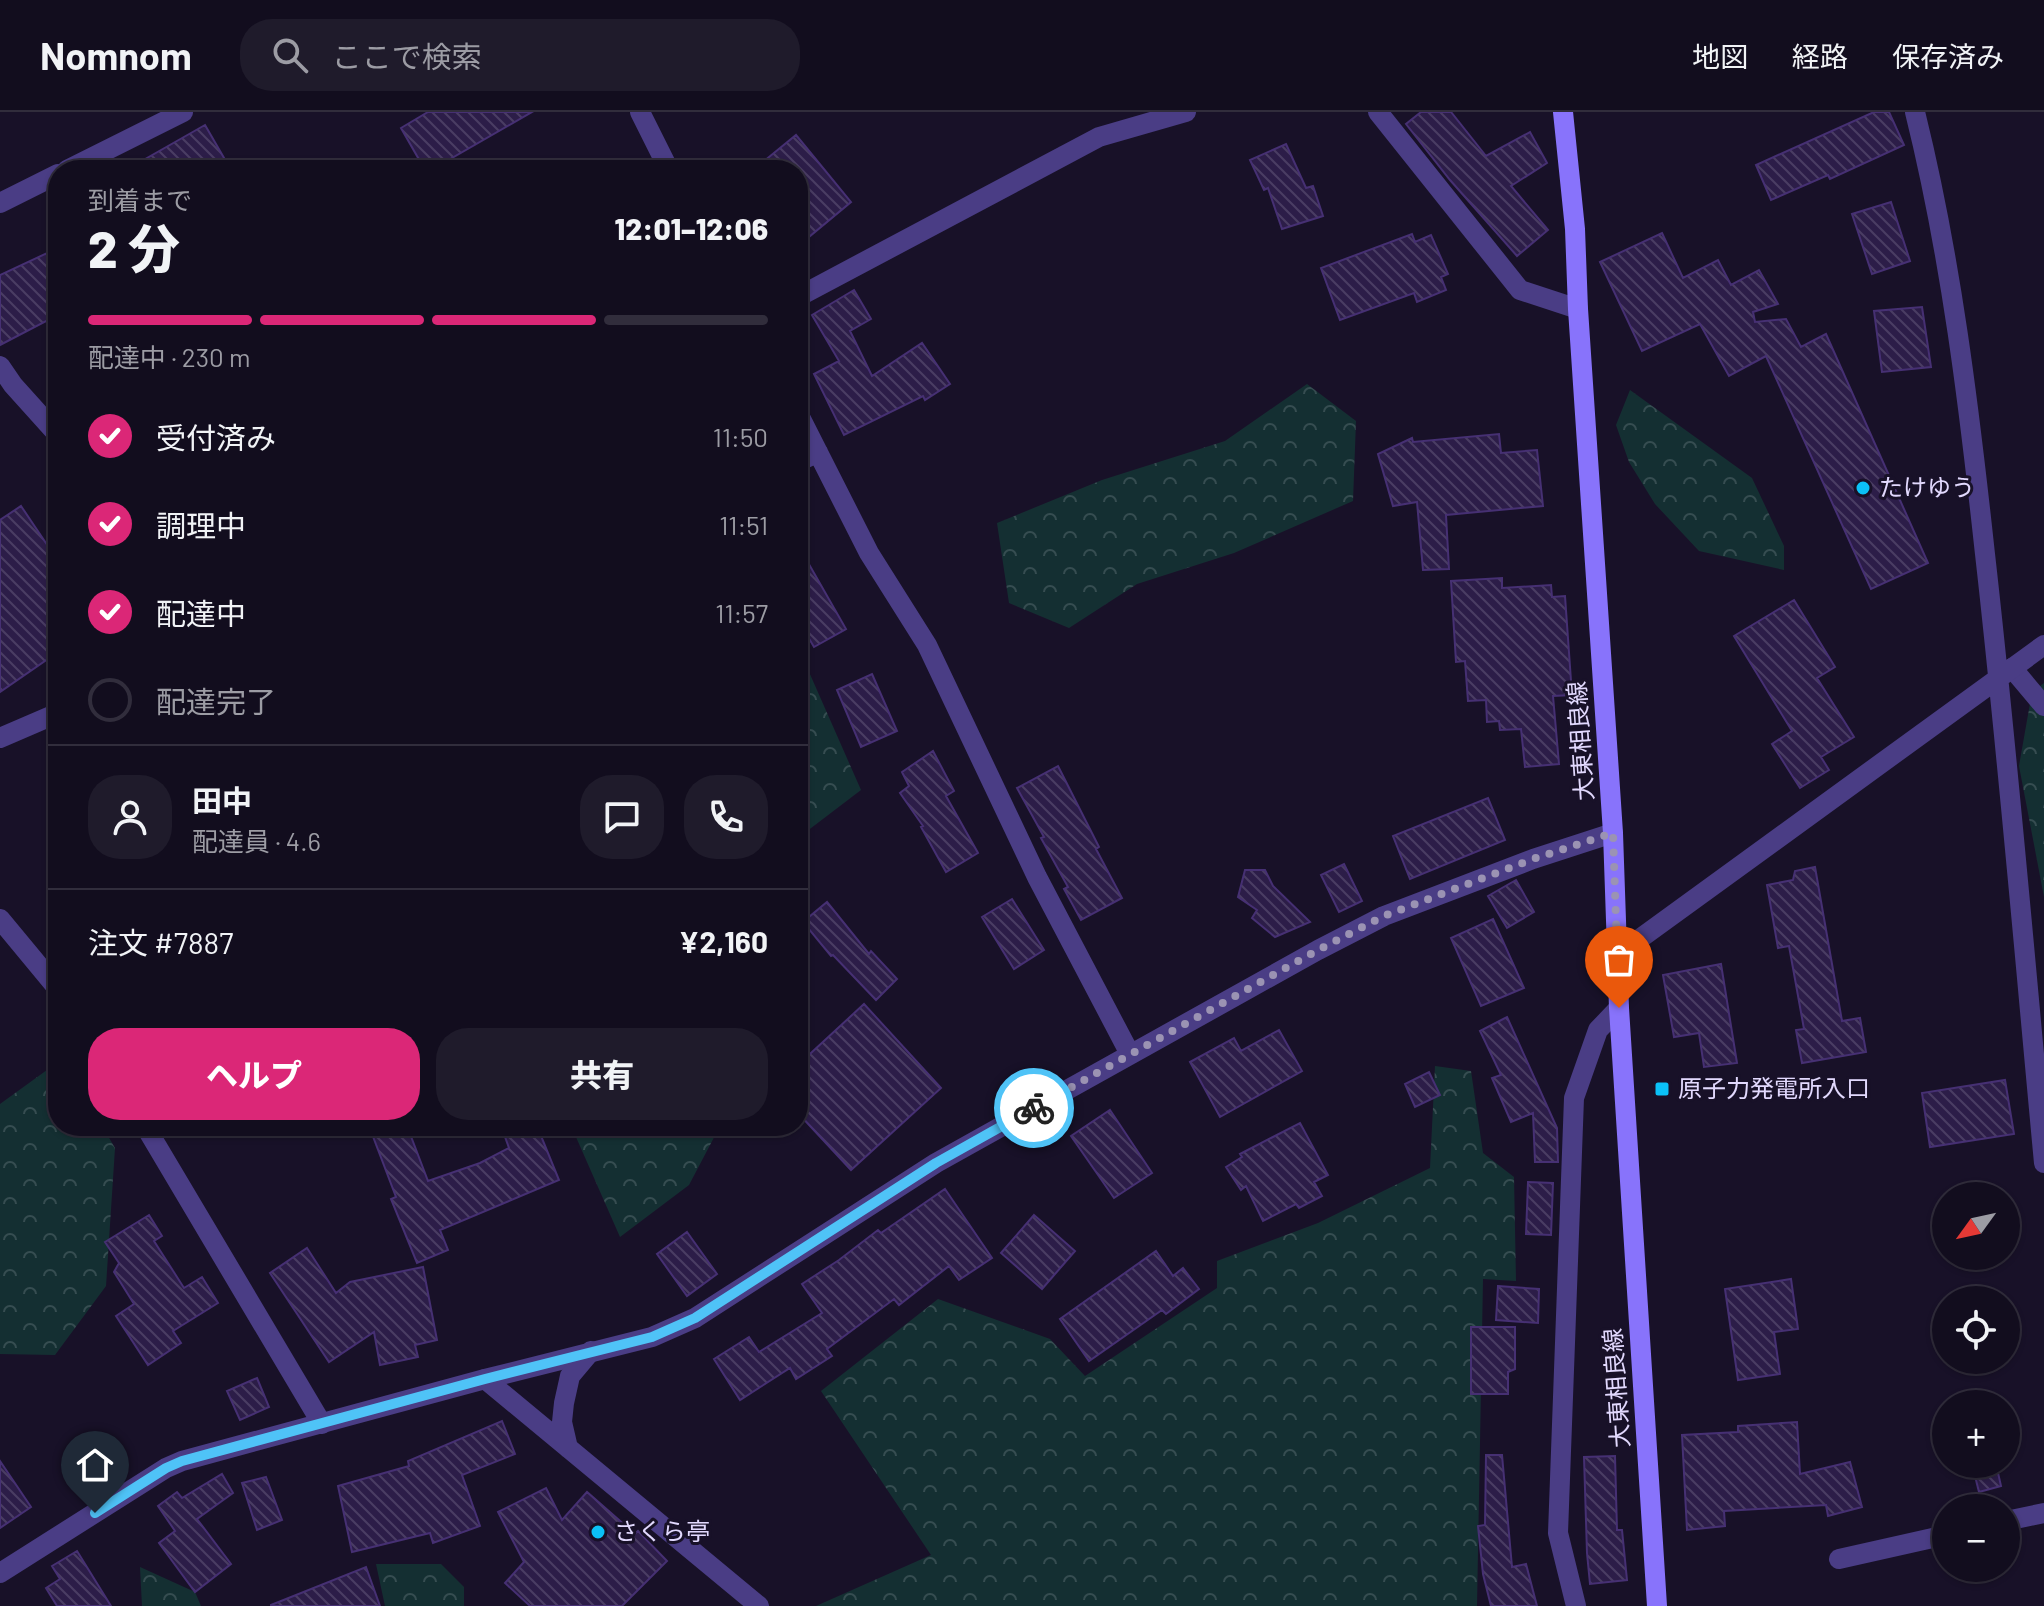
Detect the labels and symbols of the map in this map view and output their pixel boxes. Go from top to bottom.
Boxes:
place label: たけゆう [1879,472,1975,501]
marker: たけゆう [1854,479,1872,497]
street label: 大東相良線 [1561,680,1598,802]
pin [1585,926,1653,1008]
courier [994,1068,1074,1148]
place label: 原子力発電所入口 [1678,1073,1870,1102]
marker: 原子力発電所入口 [1653,1080,1671,1098]
north arrow [1932,1182,2020,1270]
street label: 大東相良線 [1597,1327,1634,1449]
pin [61,1431,129,1513]
place label: さくら亭 [614,1516,710,1545]
marker: さくら亭 [589,1523,607,1541]

